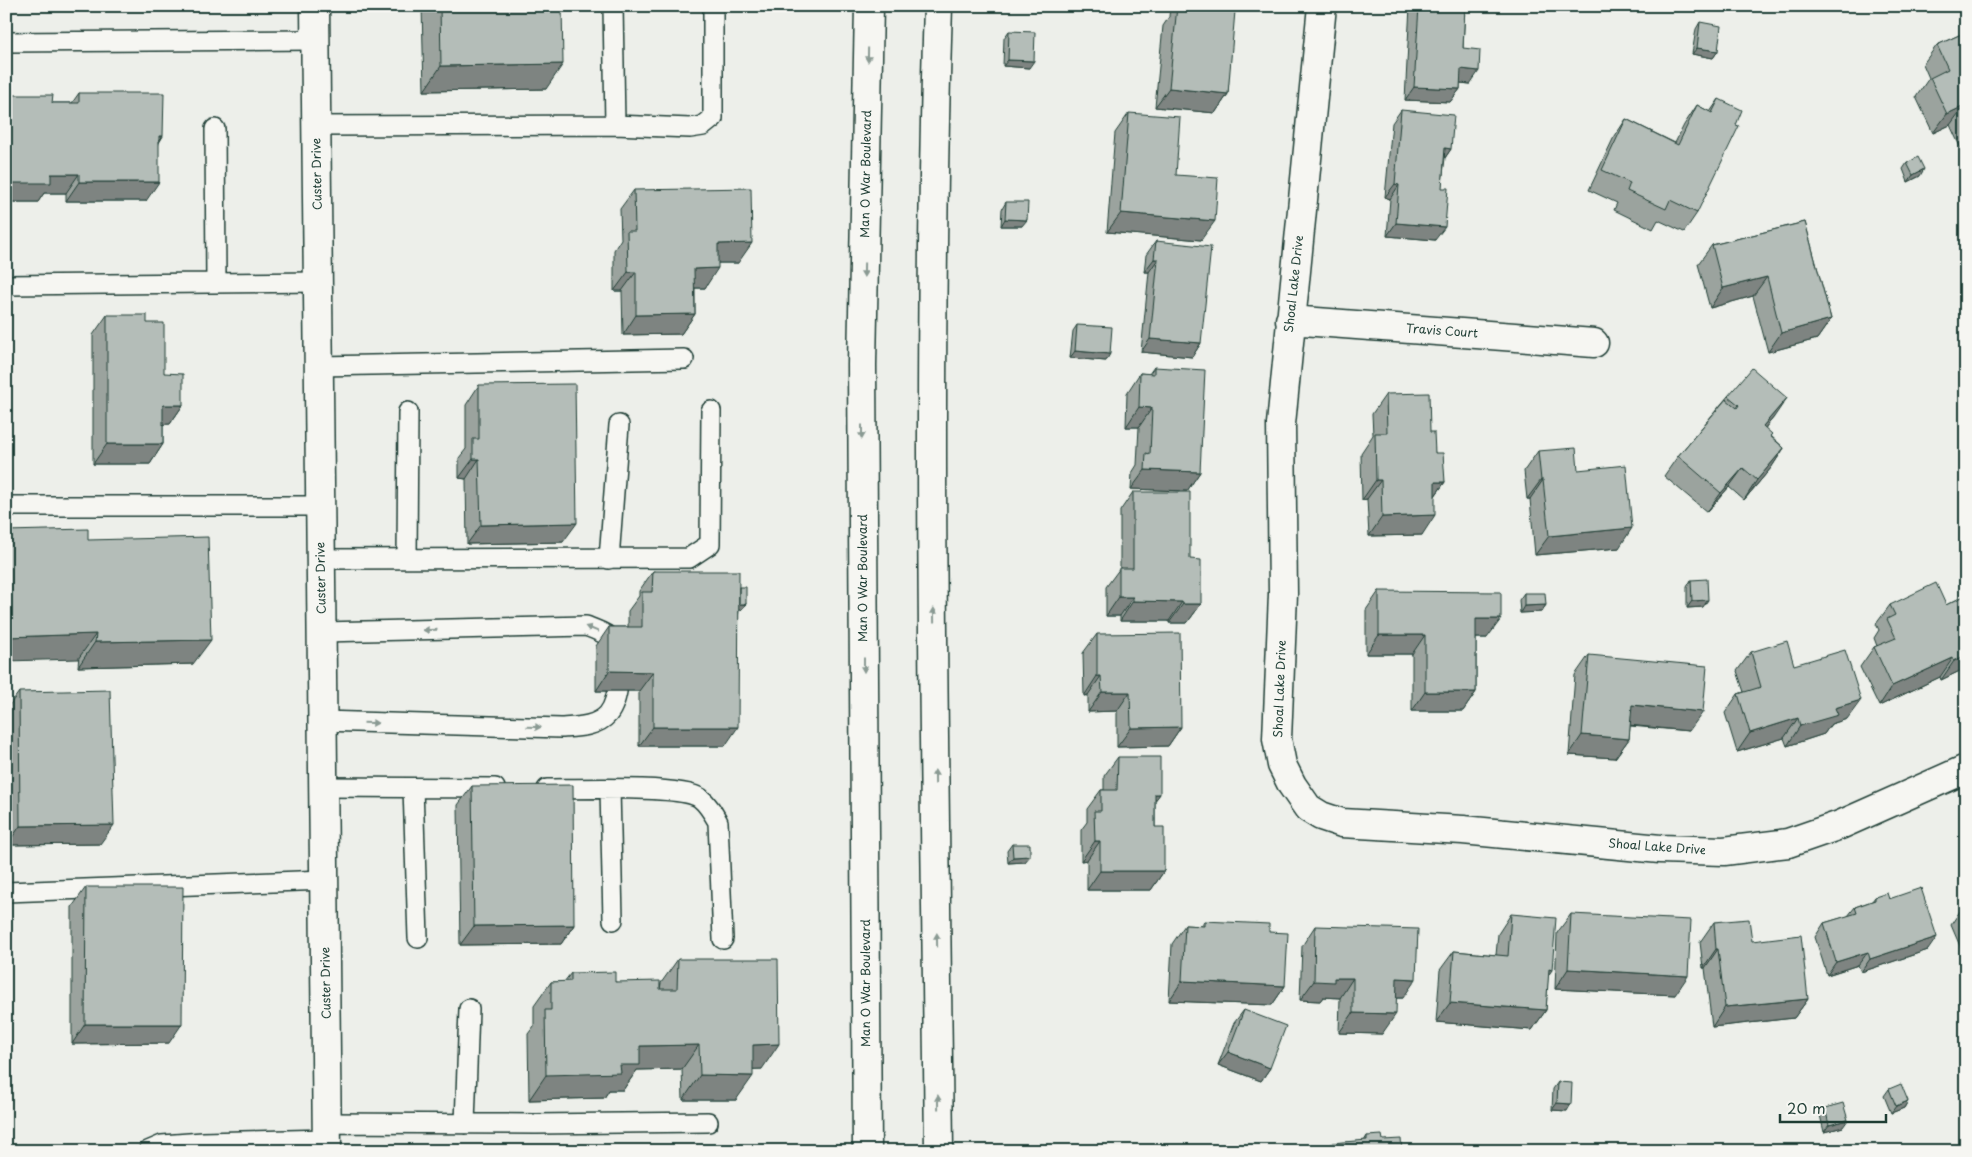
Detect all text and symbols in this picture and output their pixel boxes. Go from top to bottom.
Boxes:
one-way arrow [864,47,872,63]
street label: Man O War Boulevard [855,109,875,238]
street label: Custer Drive [306,138,326,210]
street label: Shoal Lake Drive [1279,234,1307,333]
one-way arrow [860,262,868,278]
street label: Travis Court [1406,319,1479,341]
one-way arrow [859,425,867,441]
street label: Man O War Boulevard [853,513,871,642]
street label: Custer Drive [310,542,330,614]
one-way arrow [930,606,938,622]
one-way arrow [584,625,599,633]
one-way arrow [422,626,438,634]
street label: Shoal Lake Drive [1268,640,1290,738]
one-way arrow [860,657,868,673]
one-way arrow [363,719,379,727]
one-way arrow [526,723,542,731]
one-way arrow [931,769,939,785]
street label: Shoal Lake Drive [1608,834,1706,858]
street label: Man O War Boulevard [856,918,874,1047]
one-way arrow [933,931,941,947]
street label: Custer Drive [315,947,335,1019]
scale bar [1780,1092,1886,1124]
one-way arrow [934,1094,942,1110]
text: 20 m [1787,1096,1826,1119]

